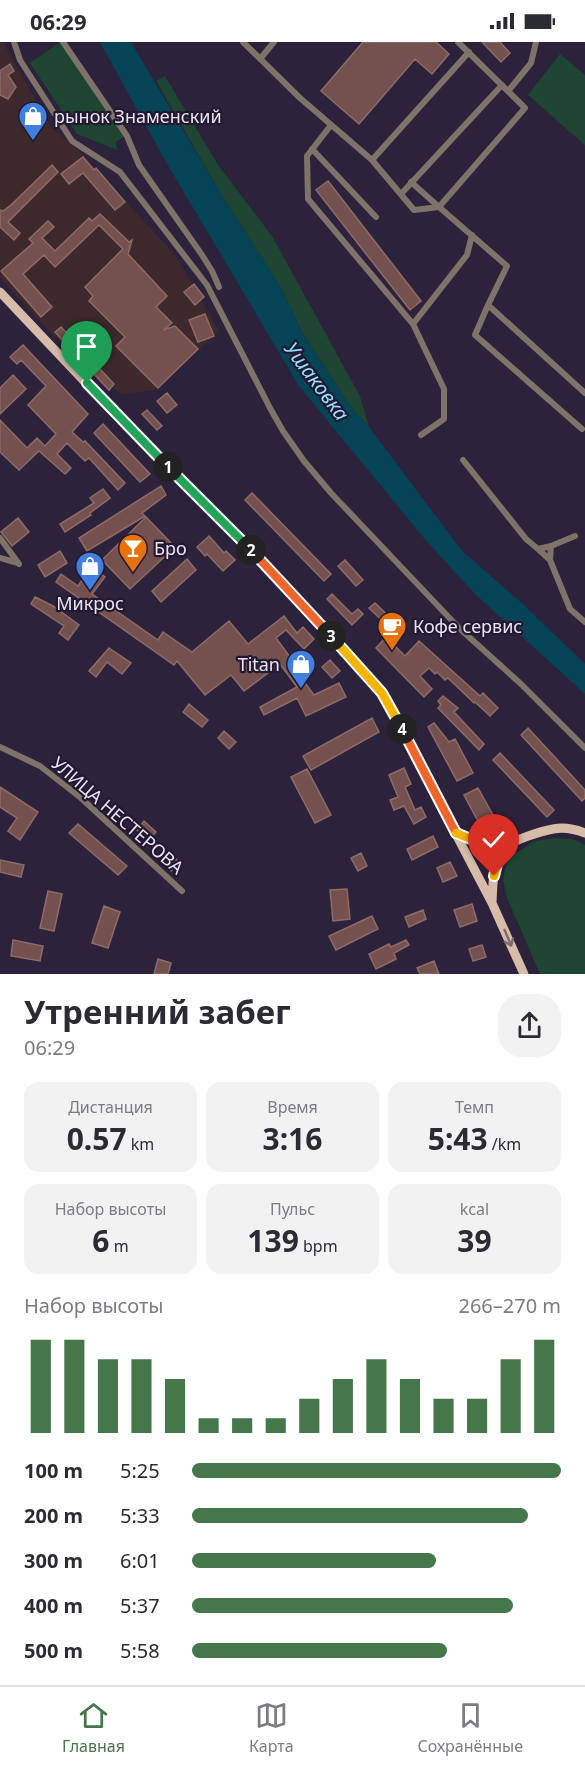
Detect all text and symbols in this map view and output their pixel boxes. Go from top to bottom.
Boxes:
text: 06:29 [30,6,87,36]
shop icon: рынок Знаменский [17,100,49,142]
place label: рынок Знаменский [54,104,222,128]
pin [61,321,112,383]
icon: arrive [70,330,103,363]
water label: Ушаковка [279,336,355,426]
pin: 1 [153,452,183,482]
text: 1 [163,456,173,478]
bar icon: Бро [117,532,149,574]
pin: 2 [236,535,266,565]
place label: Бро [154,536,187,560]
text: 2 [246,539,256,561]
shop icon: Микрос [74,550,106,592]
place label: Микрос [56,591,124,615]
cafe icon: Кофе сервис [376,610,408,652]
place label: Кофе сервис [413,614,522,638]
pin: 3 [316,621,346,651]
text: 3 [326,625,336,647]
shop icon: Titan [285,648,317,690]
place label: Titan [238,652,280,676]
pin: 4 [387,714,417,744]
text: 4 [397,718,407,740]
street label: УЛИЦА НЕСТЕРОВА [47,751,190,879]
pin [468,814,519,876]
icon: check [477,823,510,856]
one-way arrow [503,929,514,947]
text: Утренний забег [24,989,291,1034]
button: share [498,994,561,1057]
text: 06:29 [24,1034,75,1061]
text: Дистанция [68,1096,153,1118]
text: Время [267,1096,318,1118]
text: Темп [455,1096,494,1118]
text: 0.57 [67,1118,127,1159]
text: 3:16 [263,1118,322,1159]
text: 5:43 [428,1118,488,1159]
text: km [127,1133,154,1155]
text: /km [488,1133,521,1155]
text: Набор высоты [55,1198,166,1220]
text: Пульс [270,1198,315,1220]
text: kcal [460,1198,489,1220]
text: 6 [92,1220,110,1261]
text: 139 [247,1220,299,1261]
text: 39 [457,1220,492,1261]
text: m [110,1235,129,1257]
text: bpm [299,1235,338,1257]
text: Набор высоты [24,1292,163,1319]
text: 266–270 m [458,1292,561,1319]
text: 100 m [24,1457,83,1484]
text: 5:25 [120,1457,160,1484]
text: 200 m [24,1502,83,1529]
text: 5:33 [120,1502,160,1529]
text: 300 m [24,1547,83,1574]
text: 6:01 [120,1547,160,1574]
text: 400 m [24,1592,83,1619]
text: 5:37 [120,1592,160,1619]
text: 500 m [24,1637,83,1664]
text: 5:58 [120,1637,160,1664]
tab: Главная [62,1699,125,1757]
tab: Карта [249,1699,294,1757]
tab: Сохранённые [418,1699,523,1757]

